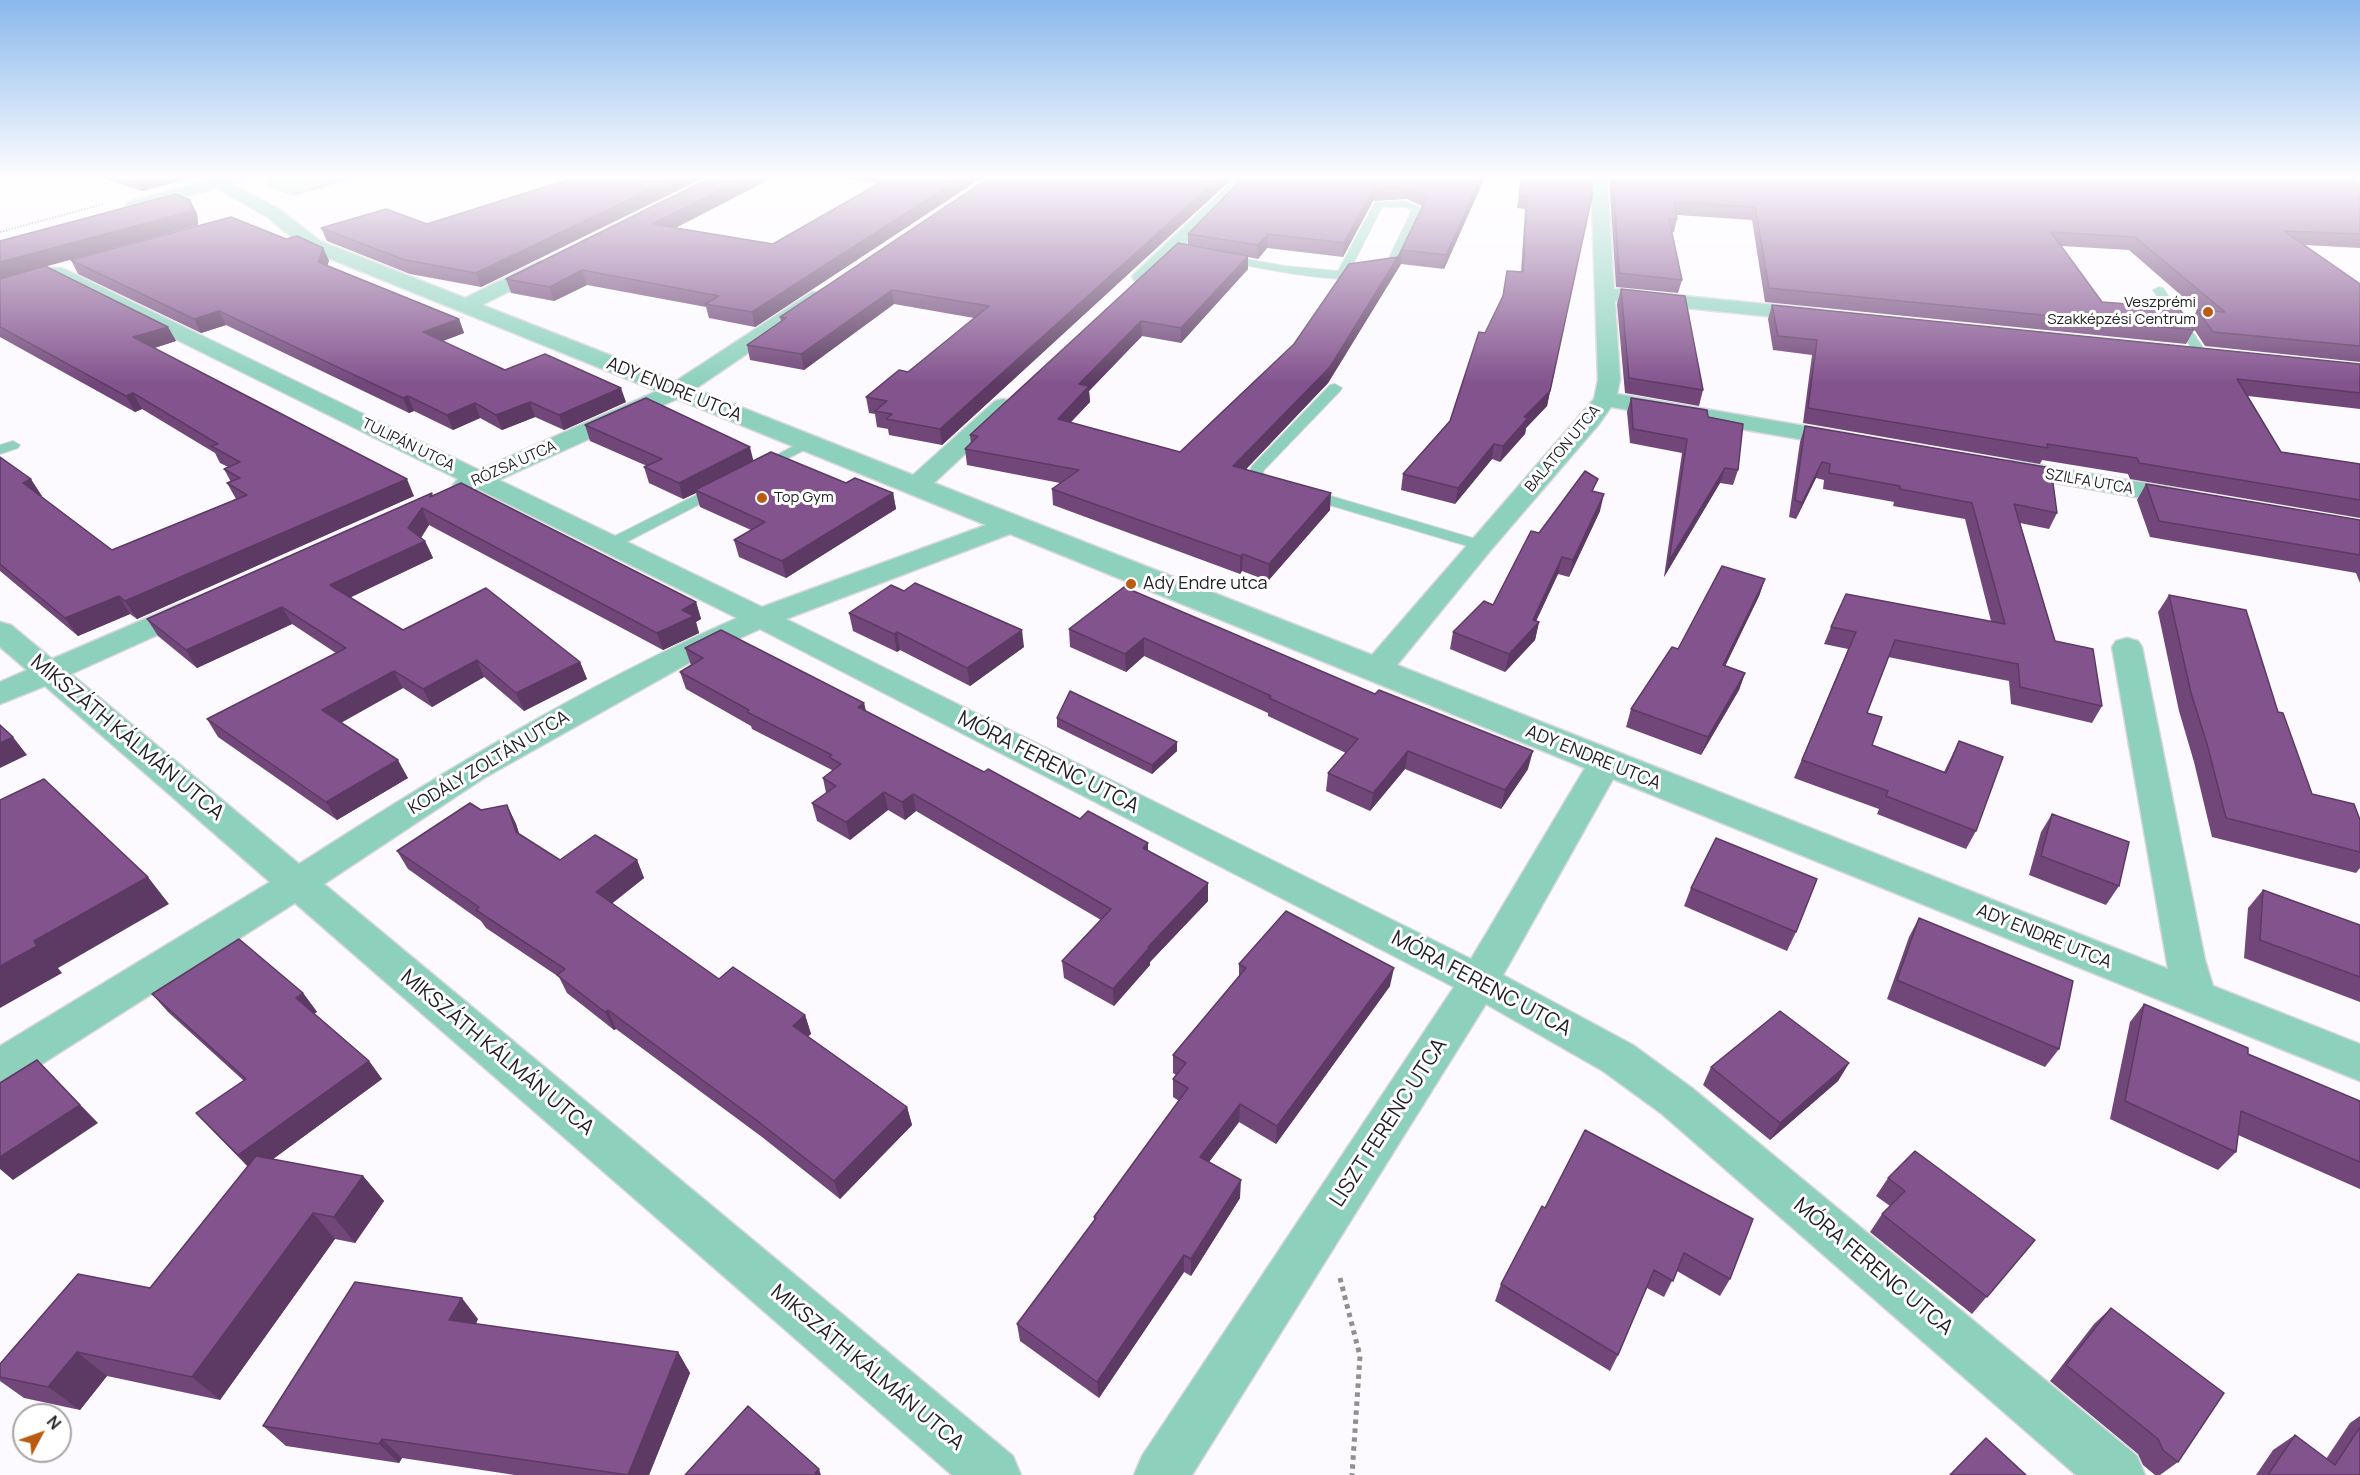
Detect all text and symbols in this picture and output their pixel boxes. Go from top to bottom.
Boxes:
place label: Veszprémi Szakképzési Centrum [2047,294,2196,329]
marker: Veszprémi Szakképzési Centrum [2201,305,2215,319]
street label: ADY ENDRE UTCA [603,353,745,427]
street label: BALATON UTCA [1522,402,1604,496]
street label: TULIPÁN UTCA [359,415,457,475]
street label: RÓZSA UTCA [469,437,559,491]
street label: SZILFA UTCA [2044,465,2134,499]
place label: Top Gym [774,489,834,507]
marker: Top Gym [755,491,769,505]
place label: Ady Endre utca [1143,573,1268,595]
marker: Ady Endre utca [1124,577,1138,591]
street label: MIKSZÁTH KÁLMÁN UTCA [25,650,229,826]
street label: KODÁLY ZOLTÁN UTCA [405,706,573,820]
street label: MÓRA FERENC UTCA [953,706,1143,820]
street label: ADY ENDRE UTCA [1522,721,1664,795]
street label: ADY ENDRE UTCA [1973,900,2115,974]
street label: MÓRA FERENC UTCA [1387,926,1575,1042]
street label: MIKSZÁTH KÁLMÁN UTCA [395,965,599,1141]
street label: LISZT FERENC UTCA [1325,1034,1453,1212]
street label: MÓRA FERENC UTCA [1788,1193,1958,1341]
street label: MIKSZÁTH KÁLMÁN UTCA [765,1280,969,1456]
north arrow [12,1403,72,1463]
text: N [42,1411,66,1434]

